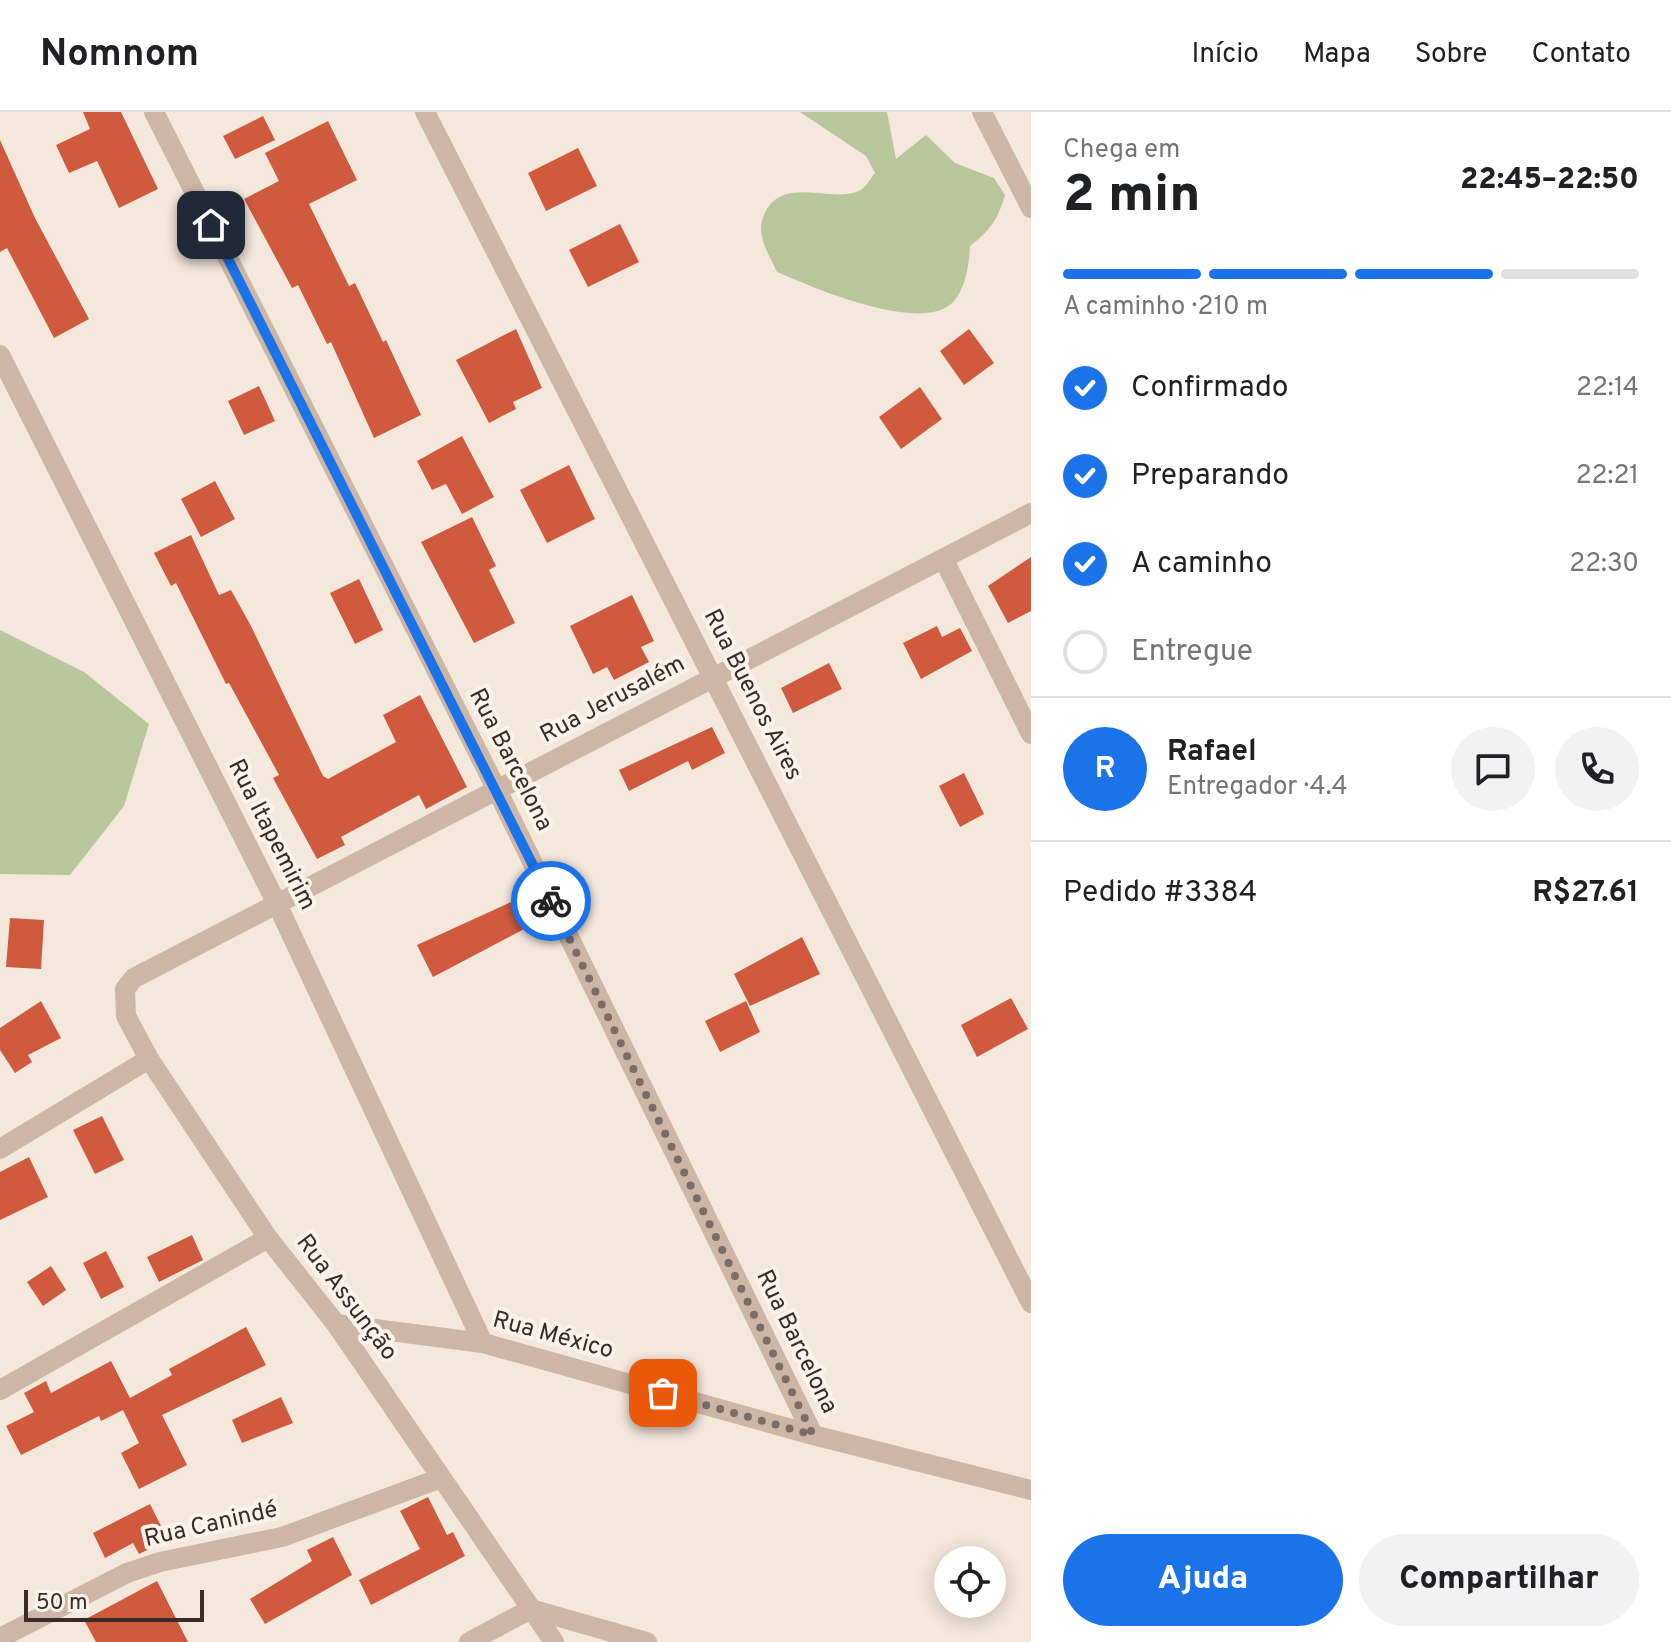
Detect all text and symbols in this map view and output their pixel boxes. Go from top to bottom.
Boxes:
text: Nomnom [40,31,199,80]
text: Início [1191,37,1259,73]
text: Mapa [1303,37,1371,73]
text: Sobre [1415,37,1487,73]
text: Contato [1531,37,1631,73]
text: Chega em [1063,134,1180,167]
text: 22:45–22:50 [1460,162,1639,199]
text: 2 min [1063,164,1201,230]
pin [177,191,245,259]
icon: home [189,203,233,247]
text: A caminho · 210 m [1063,291,1268,324]
icon: check [1063,366,1107,410]
text: Confirmado [1131,370,1289,407]
text: 22:14 [1576,372,1639,405]
icon: check [1063,454,1107,498]
text: Preparando [1131,458,1289,495]
text: 22:21 [1576,460,1639,493]
icon: check [1063,542,1107,586]
text: A caminho [1131,546,1272,583]
text: 22:30 [1569,548,1639,581]
street label: Rua Buenos Aires [696,604,808,786]
text: Entregue [1131,634,1253,671]
street label: Rua Jerusalém [536,649,690,751]
street label: Rua Barcelona [461,684,559,836]
button: chat [1451,727,1535,811]
button: phone [1555,727,1639,811]
text: Rafael [1167,734,1257,771]
text: R [1095,751,1115,788]
street label: Rua Itapemirim [220,755,322,915]
text: Entregador · 4.4 [1167,771,1348,804]
courier [511,861,591,941]
text: Pedido #3384 [1063,875,1257,912]
text: R$27.61 [1532,875,1639,912]
icon: bike [529,879,573,923]
street label: Rua Assunção [289,1229,403,1367]
street label: Rua Barcelona [748,1265,844,1419]
street label: Rua México [489,1305,617,1367]
pin [629,1359,697,1427]
icon: bag [641,1371,685,1415]
street label: Rua Canindé [141,1495,281,1555]
button: Ajuda [1063,1534,1343,1626]
button: Compartilhar [1359,1534,1639,1626]
map controls [934,1546,1006,1618]
button: locate [934,1546,1006,1618]
scale bar [24,1586,204,1622]
text: 50 m [36,1590,88,1617]

